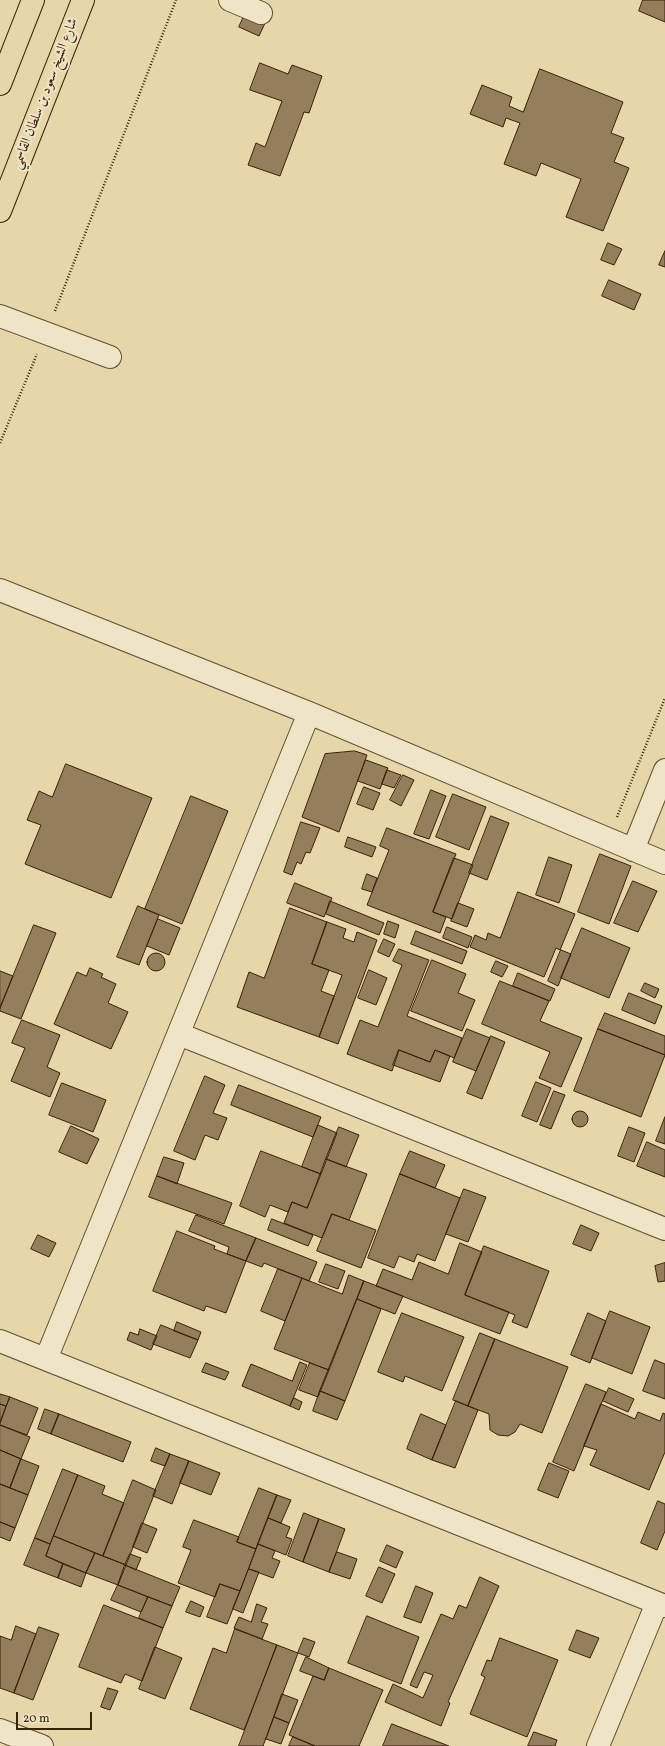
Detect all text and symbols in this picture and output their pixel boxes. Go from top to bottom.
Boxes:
street label: شارع الشيخ سعود بن سلطان القاسمي [9,16,83,172]
scale bar [18,1704,94,1730]
text: 20 m [23,1711,50,1727]

